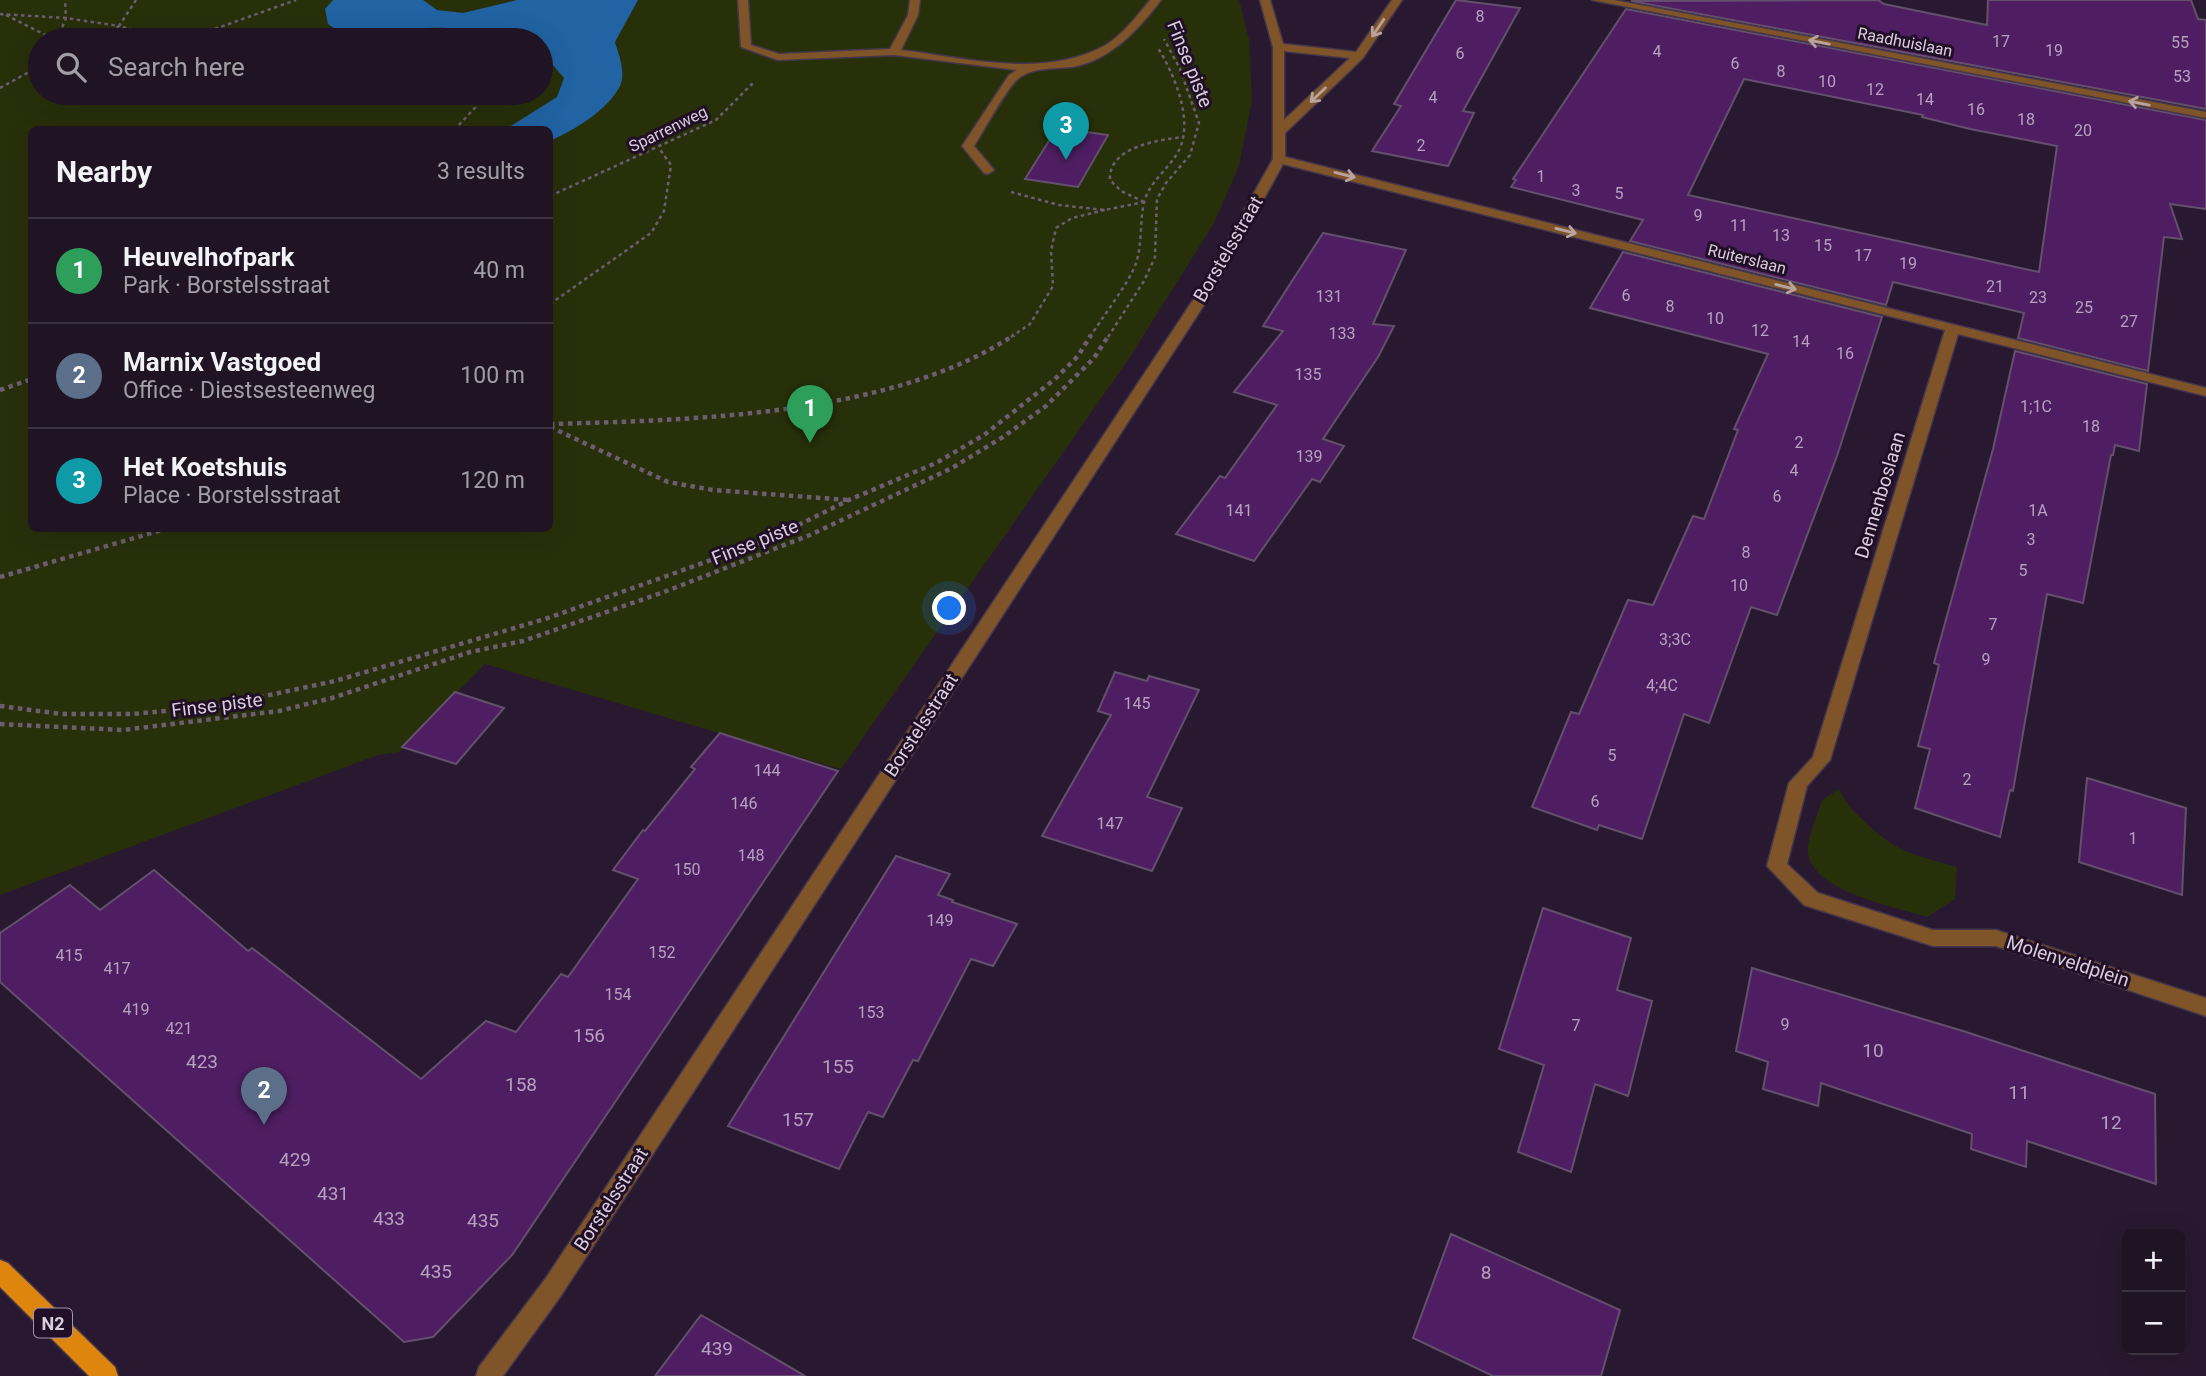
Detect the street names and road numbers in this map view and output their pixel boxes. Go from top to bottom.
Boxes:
street label: Finse piste [1162,17,1218,111]
street label: Raadhuislaan [1856,23,1954,61]
street label: Sparrenweg [626,102,710,156]
street label: Borstelsstraat [1188,192,1268,306]
street label: Ruiterslaan [1706,240,1788,278]
street label: Dennenboslaan [1850,429,1910,561]
street label: Finse piste [708,514,802,570]
street label: Borstelsstraat [879,669,963,781]
street label: Finse piste [170,688,264,722]
street label: Molenveldplein [2004,930,2132,992]
street label: Borstelsstraat [569,1143,653,1255]
road number: N2 [34,1308,72,1338]

